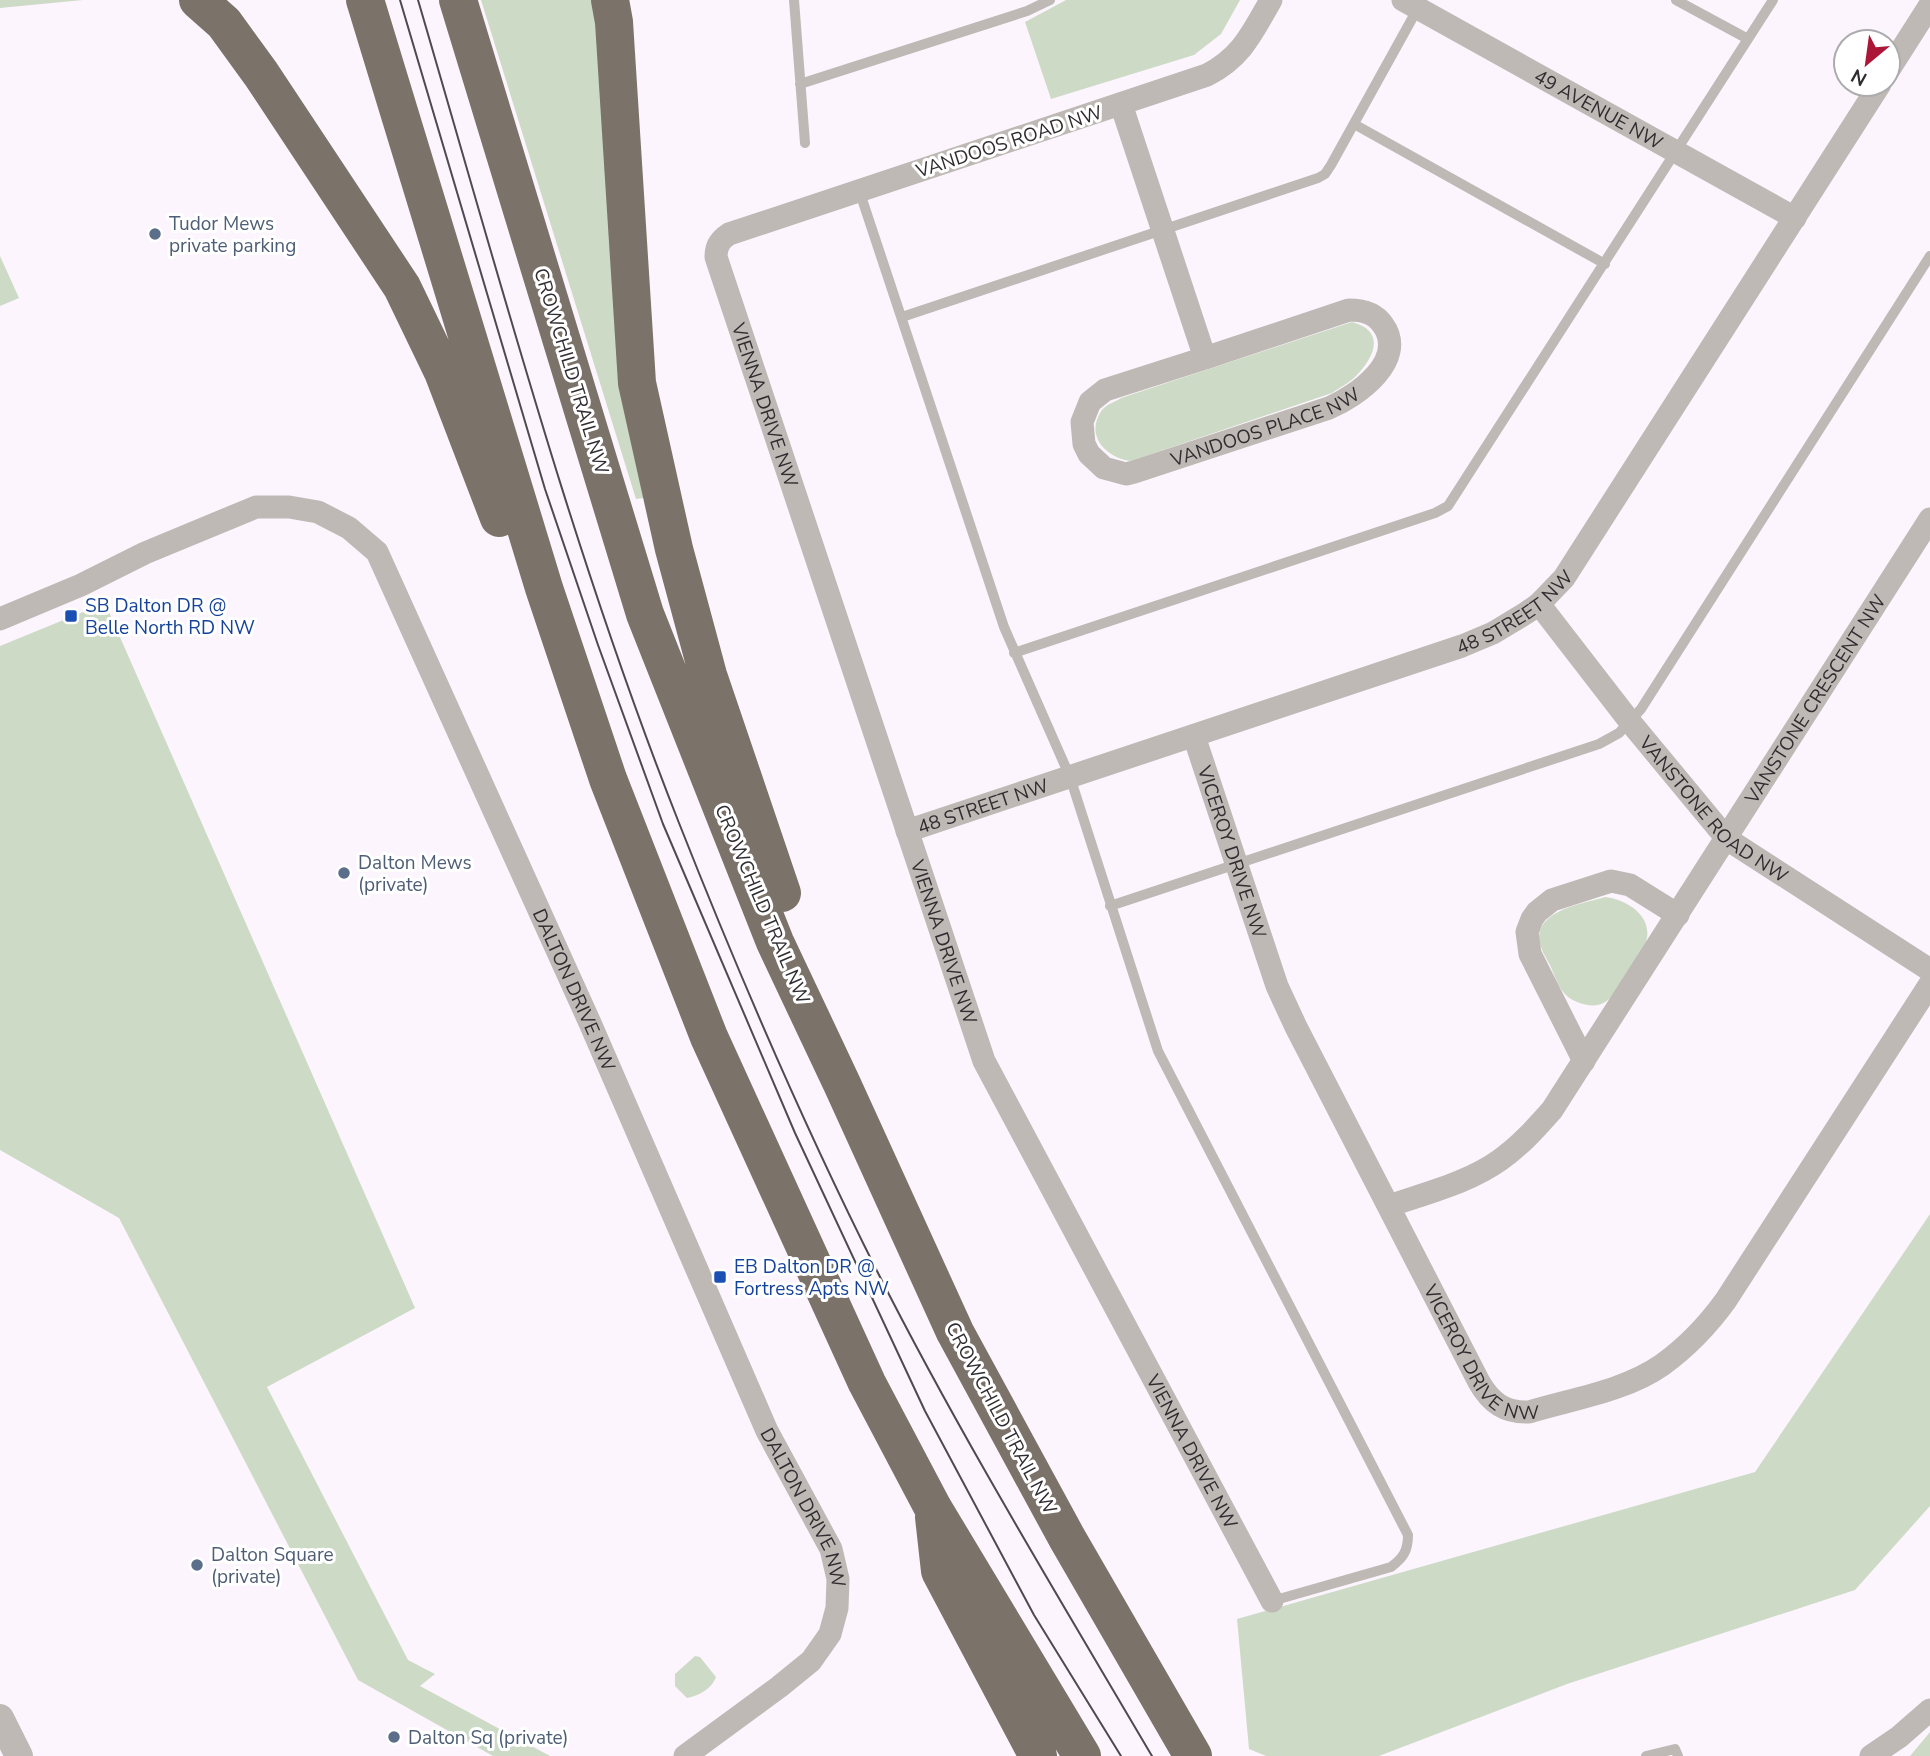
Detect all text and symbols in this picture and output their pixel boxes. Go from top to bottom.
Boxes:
north arrow [1832,28,1902,98]
text: N [1847,62,1872,92]
street label: 49 AVENUE NW [1529,63,1667,156]
street label: VANDOOS ROAD NW [912,100,1106,185]
place label: Tudor Mews private parking [169,211,296,259]
marker: Tudor Mews private parking [147,226,163,242]
street label: CROWCHILD TRAIL NW [527,265,615,478]
street label: VIENNA DRIVE NW [725,319,804,491]
street label: VANDOOS PLACE NW [1167,382,1365,473]
street label: 48 STREET NW [1452,564,1579,661]
street label: VANSTONE CRESCENT NW [1739,590,1893,810]
place label: SB Dalton DR @ Belle North RD NW [85,593,255,641]
marker: SB Dalton DR @ Belle North RD NW [63,608,79,624]
street label: VANSTONE ROAD NW [1632,730,1793,889]
street label: VICEROY DRIVE NW [1190,762,1272,942]
street label: 48 STREET NW [914,773,1052,841]
street label: CROWCHILD TRAIL NW [708,801,816,1008]
place label: Dalton Mews (private) [358,850,472,898]
street label: VIENNA DRIVE NW [904,856,983,1028]
marker: Dalton Mews (private) [336,865,352,881]
street label: DALTON DRIVE NW [526,905,621,1076]
place label: EB Dalton DR @ Fortress Apts NW [734,1254,889,1302]
marker: EB Dalton DR @ Fortress Apts NW [712,1269,728,1285]
street label: VICEROY DRIVE NW [1417,1280,1540,1426]
street label: CROWCHILD TRAIL NW [939,1318,1063,1519]
street label: VIENNA DRIVE NW [1139,1369,1243,1534]
street label: DALTON DRIVE NW [754,1423,852,1590]
place label: Dalton Square (private) [211,1542,334,1590]
marker: Dalton Square (private) [189,1557,205,1573]
place label: Dalton Sq (private) [408,1725,569,1751]
marker: Dalton Sq (private) [386,1729,402,1745]

